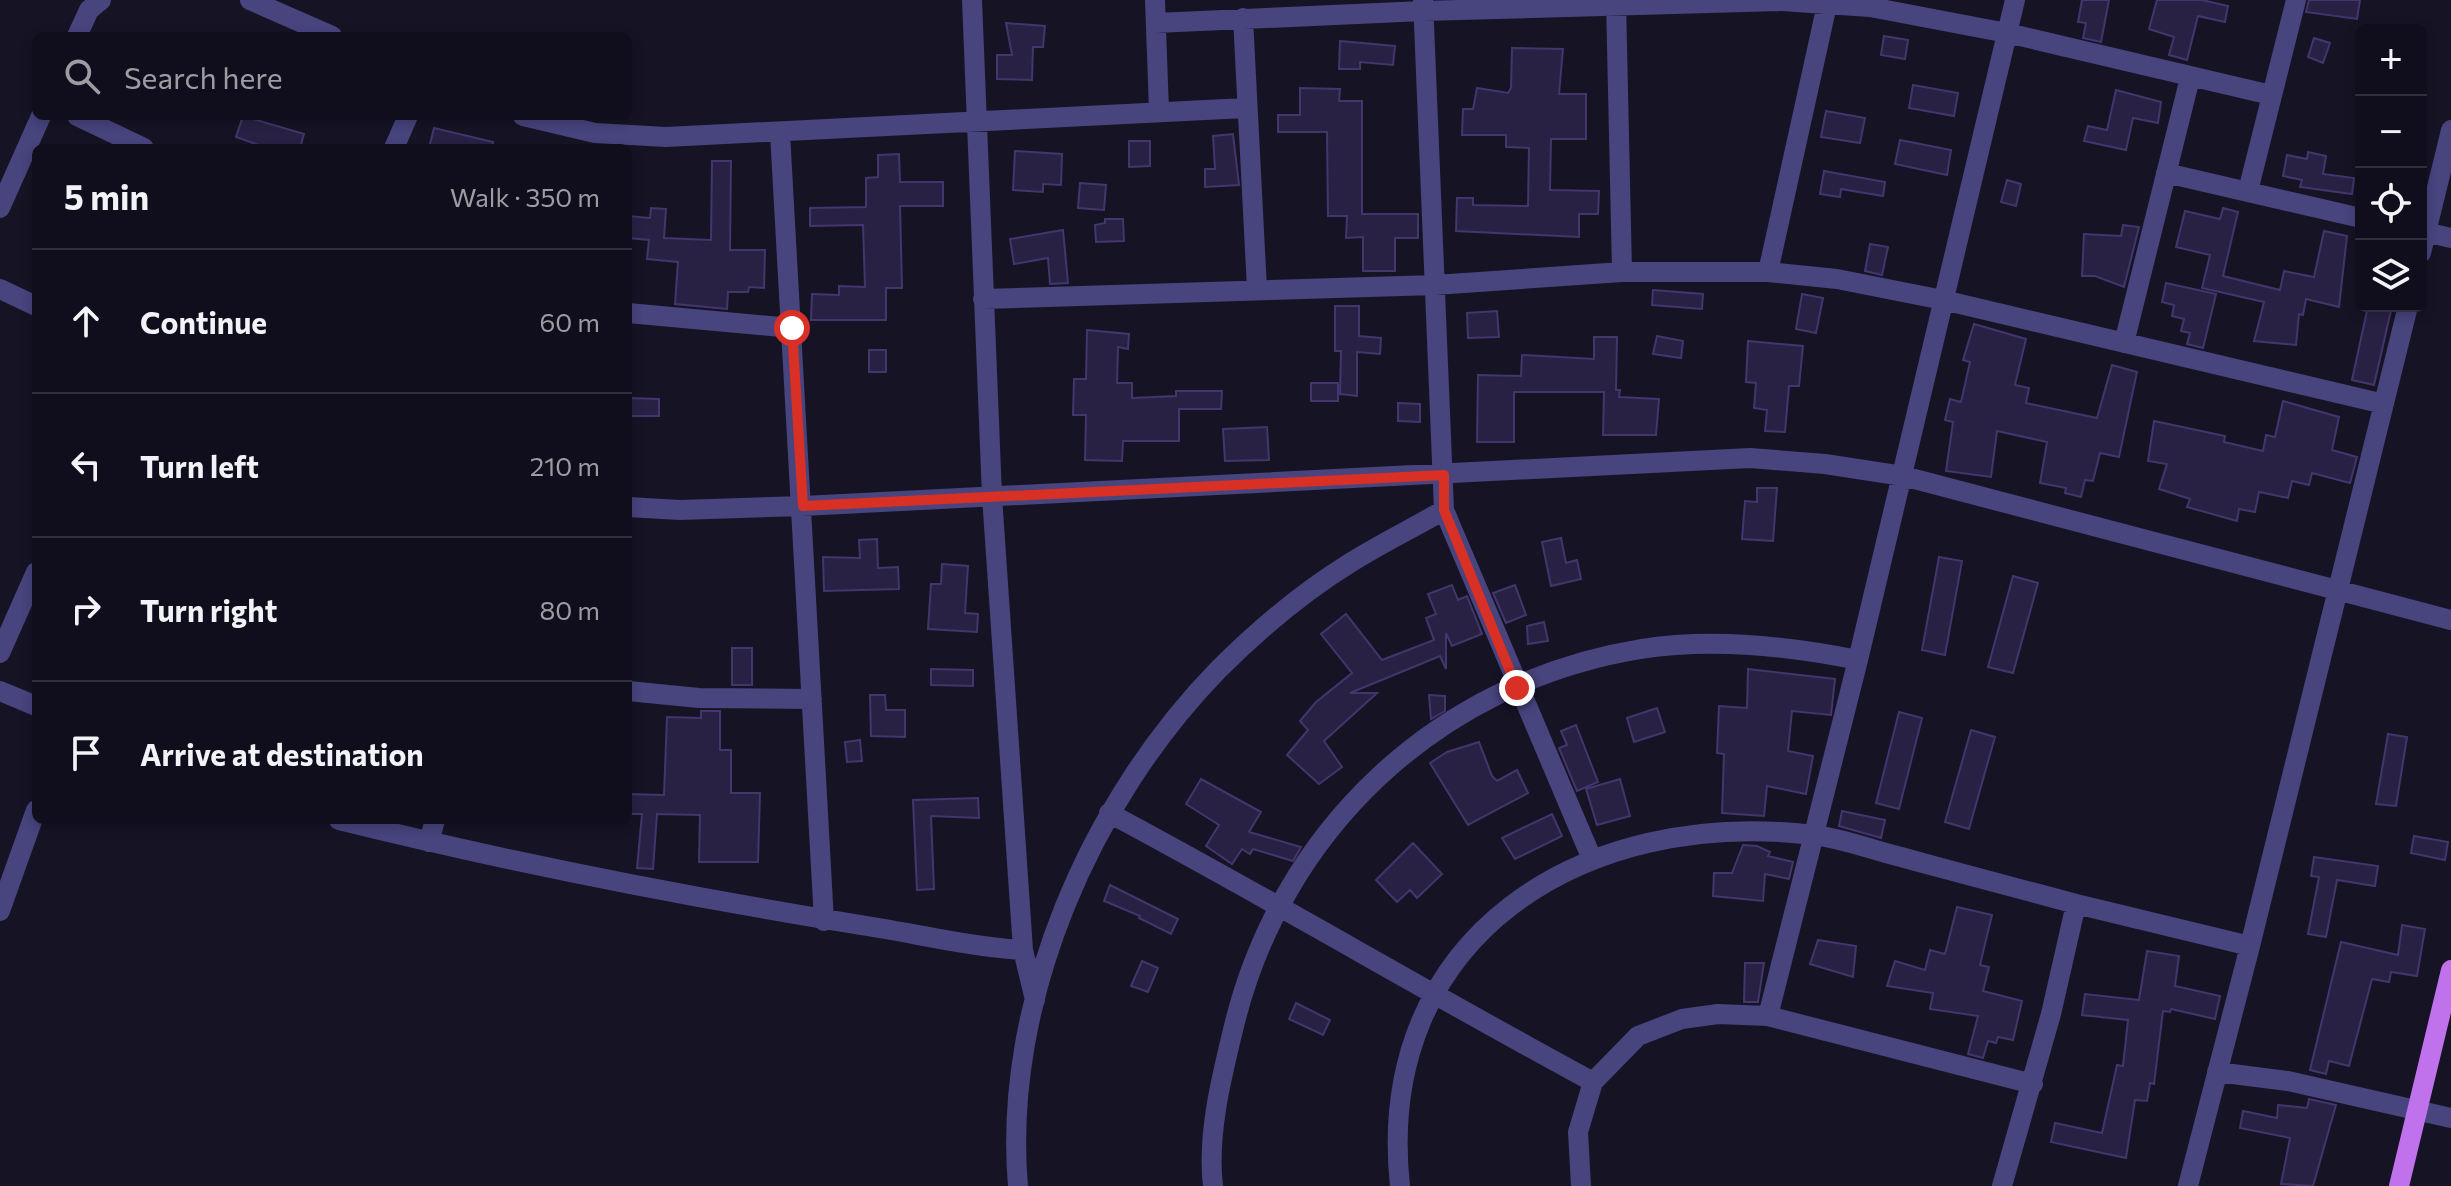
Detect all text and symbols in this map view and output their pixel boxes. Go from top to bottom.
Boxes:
map controls [2355,24,2427,312]
button: + [2355,24,2427,96]
search box [32,32,632,120]
icon: search [60,54,104,98]
text: Search here [124,58,283,95]
button: − [2355,96,2427,168]
button: locate [2355,168,2427,240]
text: 5 min [64,175,149,217]
text: Walk · 350 m [450,181,600,212]
button: layers [2355,240,2427,312]
icon: ahead [64,299,108,343]
text: Continue [140,303,267,340]
text: 60 m [540,306,600,337]
route start [774,310,810,346]
icon: left [64,443,108,487]
text: Turn left [140,447,259,484]
text: 210 m [530,450,600,481]
icon: right [64,587,108,631]
text: Turn right [140,591,277,628]
text: 80 m [540,594,600,625]
route end [1499,670,1535,706]
icon: arrive [64,731,108,775]
text: Arrive at destination [140,735,424,772]

